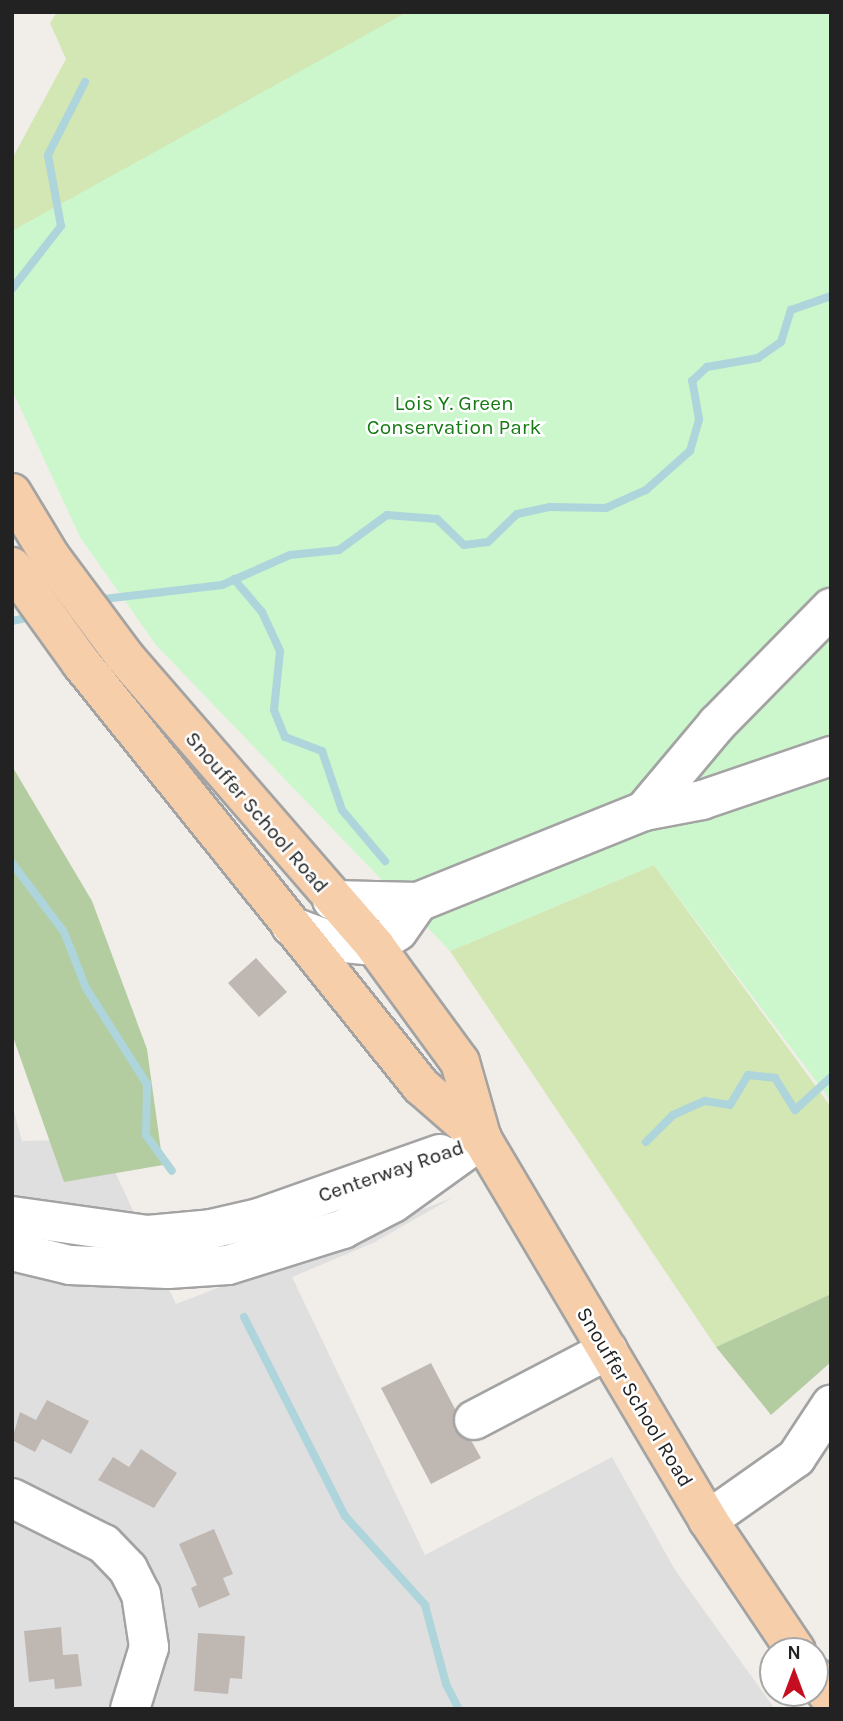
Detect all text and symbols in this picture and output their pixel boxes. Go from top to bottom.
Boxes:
park label: Lois Y. Green Conservation Park [367,390,541,440]
street label: Snouffer School Road [180,726,334,898]
street label: Centerway Road [315,1134,467,1208]
street label: Snouffer School Road [571,1302,699,1492]
north arrow [759,1637,829,1707]
text: N [787,1642,801,1664]

